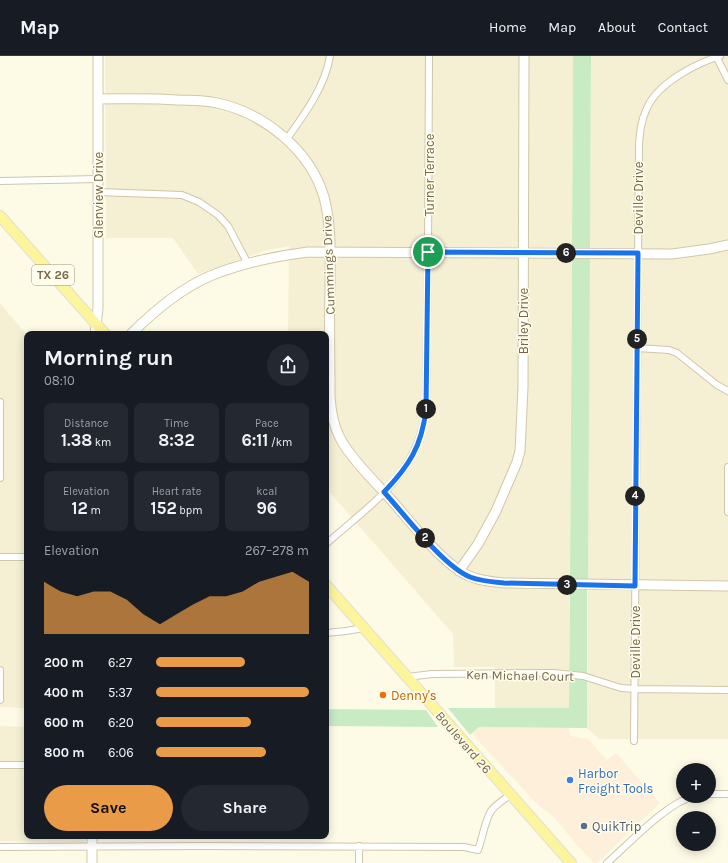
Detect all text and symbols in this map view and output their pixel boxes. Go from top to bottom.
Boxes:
text: Map [20,17,59,39]
text: Home [489,19,526,36]
text: Map [548,19,576,36]
text: About [598,19,636,36]
text: Contact [658,19,708,36]
street label: Turner Terrace [422,133,437,216]
street label: Glenview Drive [91,151,106,238]
street label: Deville Drive [631,161,646,235]
street label: Cummings Drive [319,215,338,315]
pin [411,235,445,269]
icon: arrive [417,241,439,263]
pin: 6 [556,243,576,263]
text: 6 [563,246,569,259]
road number: TX 26 [32,265,74,285]
street label: Briley Drive [516,287,531,354]
pin: 5 [627,329,647,349]
text: 5 [634,332,640,345]
button: share [267,344,309,386]
text: Morning run [44,345,173,371]
text: 08:10 [44,373,75,388]
pin: 1 [416,399,436,419]
text: 1 [424,402,428,415]
text: Distance [64,417,108,430]
text: Time [164,417,189,430]
text: Pace [255,417,279,430]
text: 1.38 [61,430,92,450]
text: 8:32 [158,430,195,450]
text: 6:11 [241,430,268,450]
text: km [92,436,111,449]
text: /km [268,436,292,449]
text: Elevation [63,485,109,498]
text: Heart rate [152,485,201,498]
text: kcal [256,485,277,498]
pin: 4 [625,486,645,506]
text: 4 [632,489,638,502]
text: 12 [72,498,88,518]
text: 152 [150,498,177,518]
text: 96 [256,498,277,518]
text: m [88,504,101,517]
text: bpm [177,504,203,517]
pin: 2 [415,528,435,548]
text: 2 [422,531,428,544]
text: Elevation [44,543,99,558]
text: 267–278 m [245,543,309,558]
pin: 3 [557,575,577,595]
text: 3 [564,578,570,591]
street label: Deville Drive [628,605,643,679]
text: 200 m [44,655,84,670]
text: 6:27 [108,655,132,670]
street label: Ken Michael Court [466,667,574,684]
text: 400 m [44,685,84,700]
text: 5:37 [108,685,132,700]
place label: Denny's [391,688,437,703]
marker: Denny's [378,690,388,700]
street label: Boulevard 26 [433,708,495,777]
text: 600 m [44,715,84,730]
text: 6:20 [108,715,134,730]
text: 800 m [44,745,84,760]
text: 6:06 [108,745,134,760]
map controls [676,763,716,851]
button: + [676,763,716,803]
place label: Harbor Freight Tools [578,766,654,796]
marker: Harbor Freight Tools [565,775,575,785]
button: Save [44,785,173,831]
button: Share [181,785,309,831]
button: − [676,811,716,851]
place label: QuikTrip [592,819,641,834]
marker: QuikTrip [579,821,589,831]

